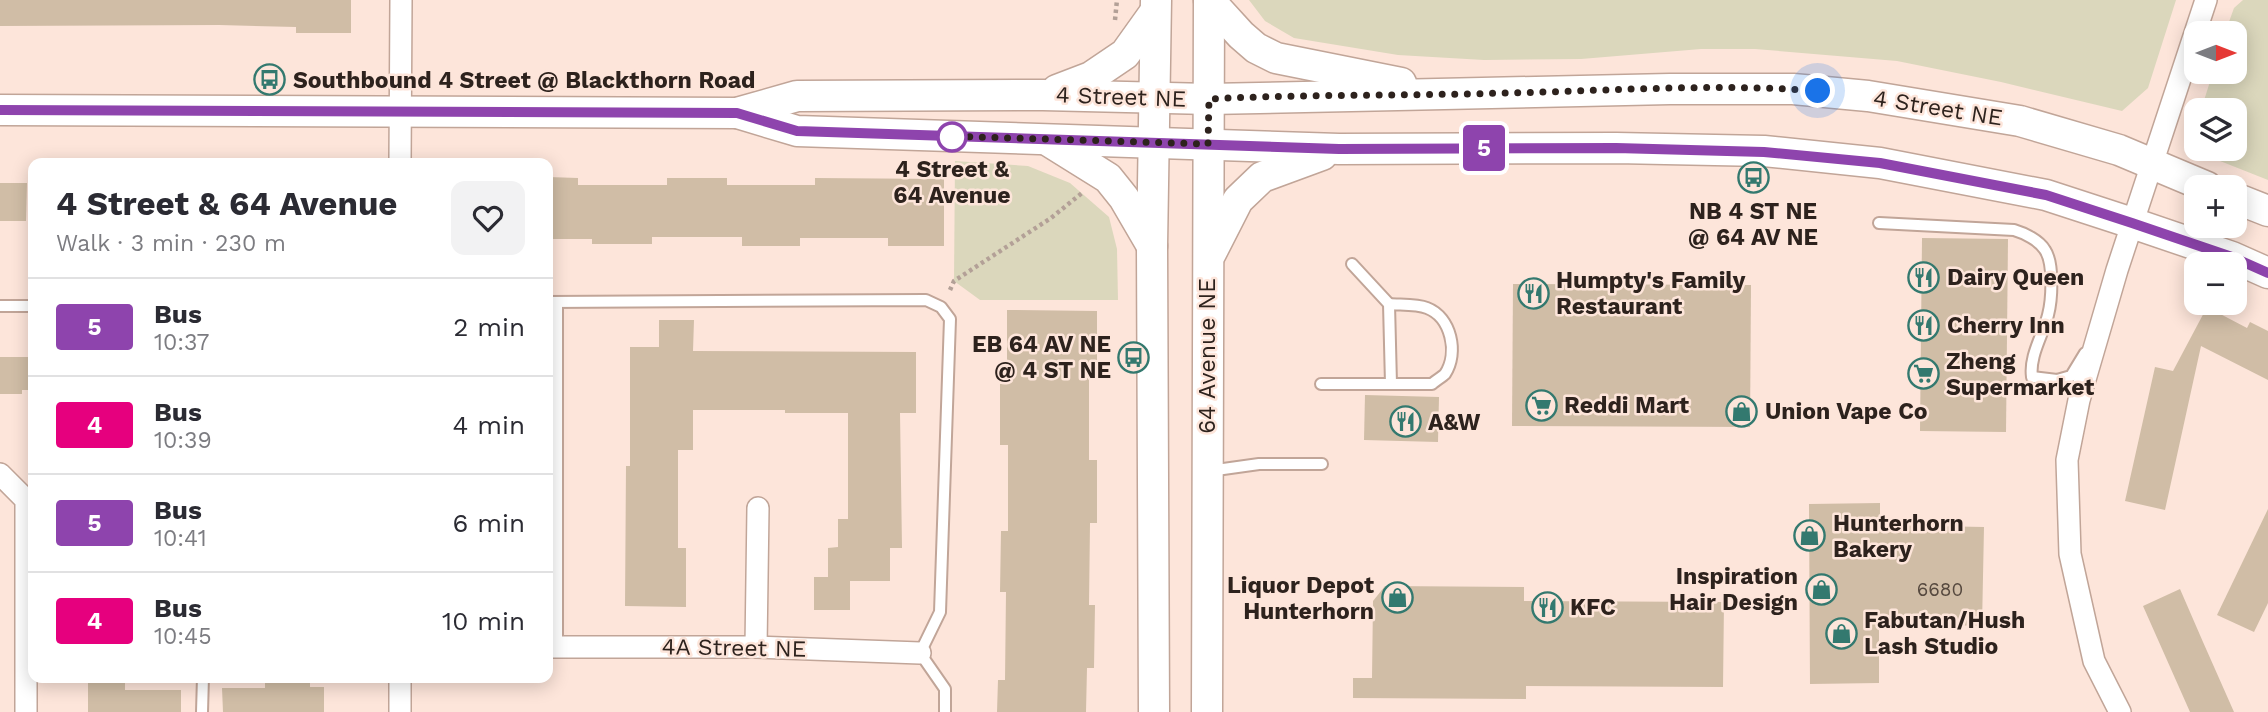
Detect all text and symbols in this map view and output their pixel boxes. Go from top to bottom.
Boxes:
north arrow [2184,21,2247,84]
map controls [2184,21,2247,315]
bus stop icon: Southbound 4 Street @ Blackthorn Road [253,63,287,97]
place label: Southbound 4 Street @ Blackthorn Road [293,67,755,94]
your location [1800,73,1835,108]
street label: 4 Street NE [1055,81,1187,113]
street label: 4 Street NE [1871,84,2005,132]
button: layers [2184,98,2247,161]
marker: 4 Street & 64 Avenue [937,122,967,152]
line badge: 5 [1461,125,1507,171]
text: 5 [1477,134,1491,162]
place label: 4 Street & 64 Avenue [893,156,1011,209]
bus stop icon: NB 4 ST NE @ 64 AV NE [1736,160,1770,194]
button: + [2184,175,2247,238]
button: heart [451,181,525,255]
text: 4 Street & 64 Avenue [56,184,397,223]
place label: NB 4 ST NE @ 64 AV NE [1688,198,1818,251]
text: Walk · 3 min · 230 m [56,230,286,257]
button: − [2184,252,2247,315]
restaurant icon: Dairy Queen [1907,260,1941,294]
place label: Dairy Queen [1947,264,2084,291]
place label: Humpty's Family Restaurant [1556,267,1745,320]
restaurant icon: Humpty's Family Restaurant [1516,276,1550,310]
street label: 64 Avenue NE [1194,278,1221,434]
text: Bus [154,299,202,329]
restaurant icon: Cherry Inn [1907,308,1941,342]
text: 2 min [453,312,525,342]
place label: Cherry Inn [1947,312,2065,339]
text: 5 [88,313,102,341]
text: 10:37 [154,329,209,356]
place label: EB 64 AV NE @ 4 ST NE [972,331,1111,384]
bus stop icon: EB 64 AV NE @ 4 ST NE [1117,340,1151,374]
place label: Zheng Supermarket [1946,348,2094,401]
supermarket icon: Zheng Supermarket [1906,357,1940,391]
supermarket icon: Reddi Mart [1524,388,1558,422]
place label: Reddi Mart [1564,392,1689,419]
shop icon: Union Vape Co [1725,394,1759,428]
text: Bus [154,397,202,427]
place label: Union Vape Co [1765,398,1928,425]
restaurant icon: A&W [1388,405,1422,439]
place label: A&W [1428,409,1481,436]
text: 4 min [452,410,525,440]
text: 4 [87,411,102,439]
text: 10:39 [154,427,212,454]
text: Bus [154,495,202,525]
text: 6 min [453,508,525,538]
text: 5 [88,509,102,537]
place label: Hunterhorn Bakery [1833,510,1964,563]
shop icon: Hunterhorn Bakery [1793,519,1827,553]
text: 10:41 [154,525,207,552]
place label: Inspiration Hair Design [1669,563,1798,616]
place label: Liquor Depot Hunterhorn [1227,572,1374,625]
shop icon: Inspiration Hair Design [1804,572,1838,606]
house number: 6680 [1917,578,1963,601]
shop icon: Liquor Depot Hunterhorn [1380,581,1414,615]
restaurant icon: KFC [1530,590,1564,624]
text: Bus [154,593,202,623]
place label: KFC [1570,594,1616,621]
text: 10 min [442,606,525,636]
text: 4 [87,607,102,635]
place label: Fabutan/Hush Lash Studio [1864,607,2025,660]
shop icon: Fabutan/Hush Lash Studio [1824,616,1858,650]
text: 10:45 [154,623,212,650]
street label: 4A Street NE [661,633,807,663]

